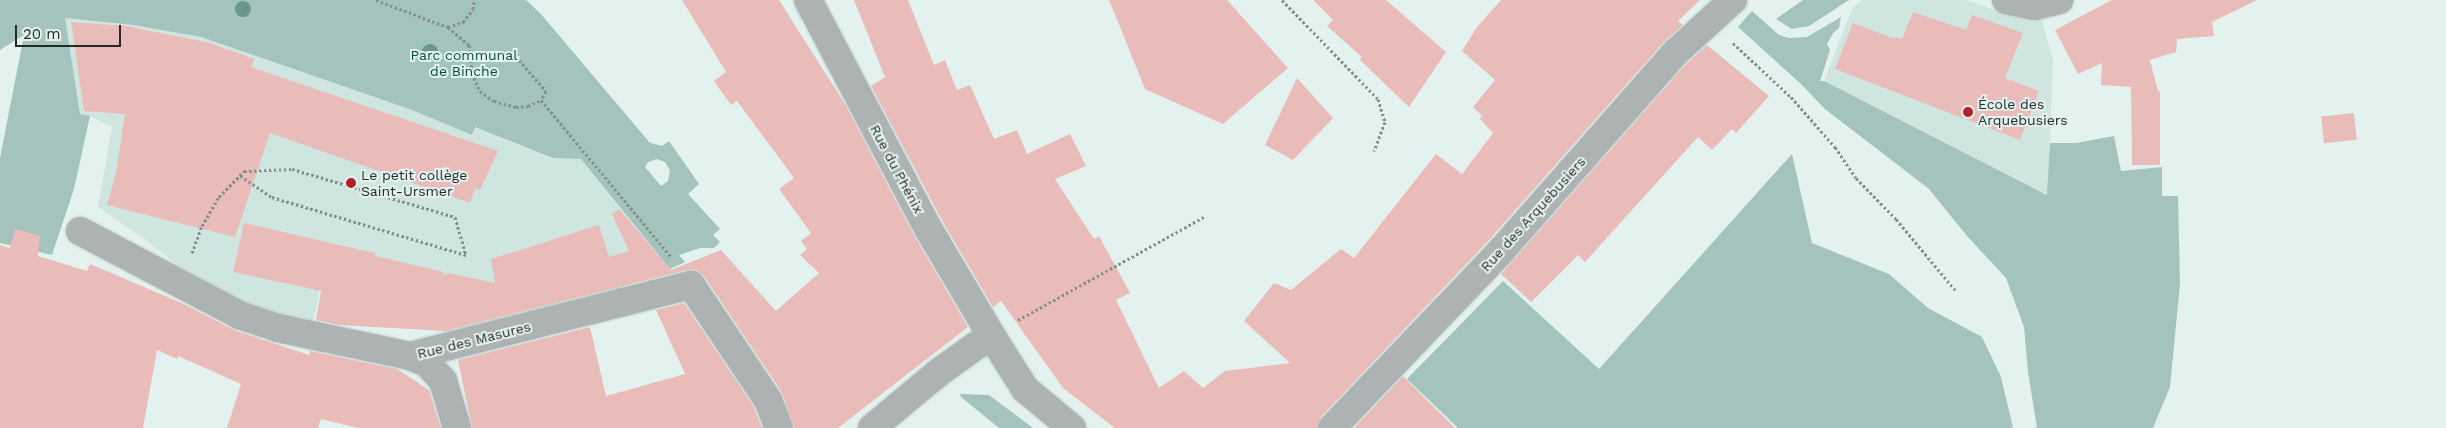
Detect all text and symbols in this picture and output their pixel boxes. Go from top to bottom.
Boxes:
scale bar [18,15,124,47]
text: 20 m [23,25,61,43]
park label: Parc communal de Binche [410,47,518,80]
place label: École des Arquebusiers [1978,96,2068,128]
marker: École des Arquebusiers [1962,106,1974,118]
street label: Rue du Phénix [867,122,927,216]
street label: Rue des Arquebusiers [1477,153,1589,275]
place label: Le petit collège Saint-Ursmer [361,167,467,200]
marker: Le petit collège Saint-Ursmer [345,177,357,189]
street label: Rue des Masures [415,318,533,362]

